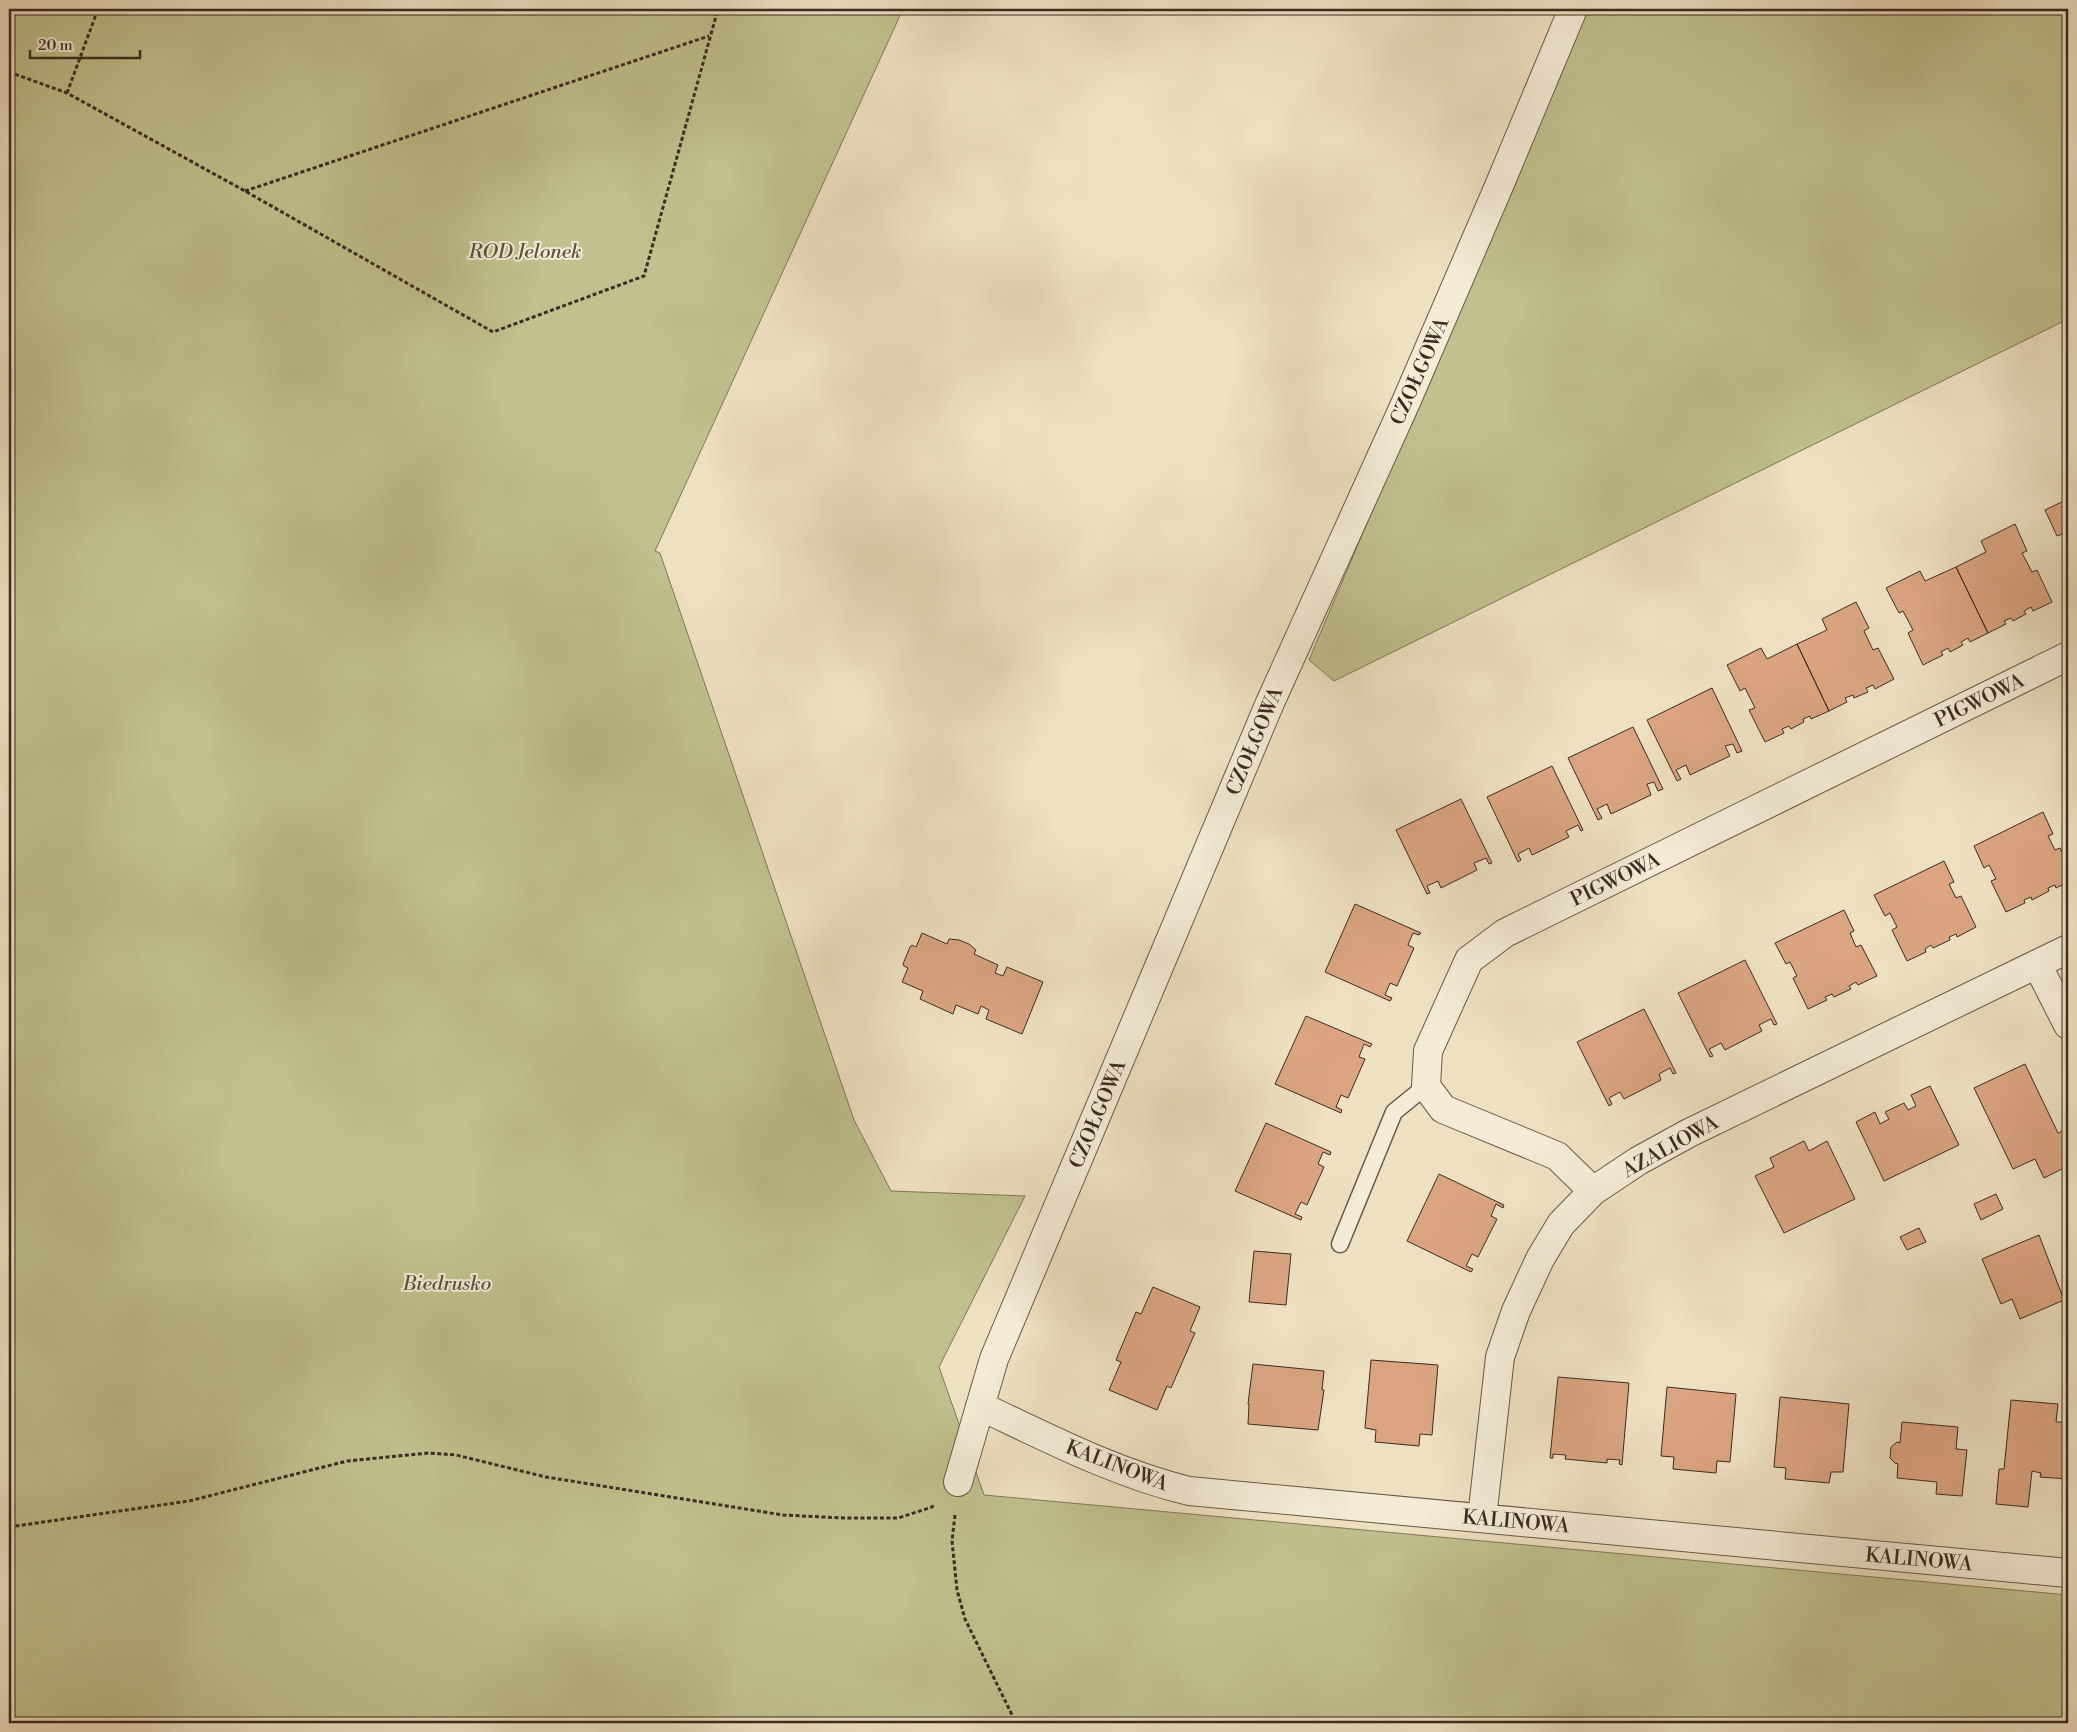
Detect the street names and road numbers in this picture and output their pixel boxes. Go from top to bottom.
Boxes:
street label: CZOŁGOWA [1386,313,1456,429]
street label: PIGWOWA [1931,668,2030,734]
street label: CZOŁGOWA [1221,683,1290,799]
street label: PIGWOWA [1567,847,1666,913]
street label: CZOŁGOWA [1064,1056,1133,1172]
street label: AZALIOWA [1617,1110,1724,1184]
street label: KALINOWA [1062,1435,1172,1498]
street label: KALINOWA [1461,1505,1572,1540]
street label: KALINOWA [1864,1543,1975,1578]

